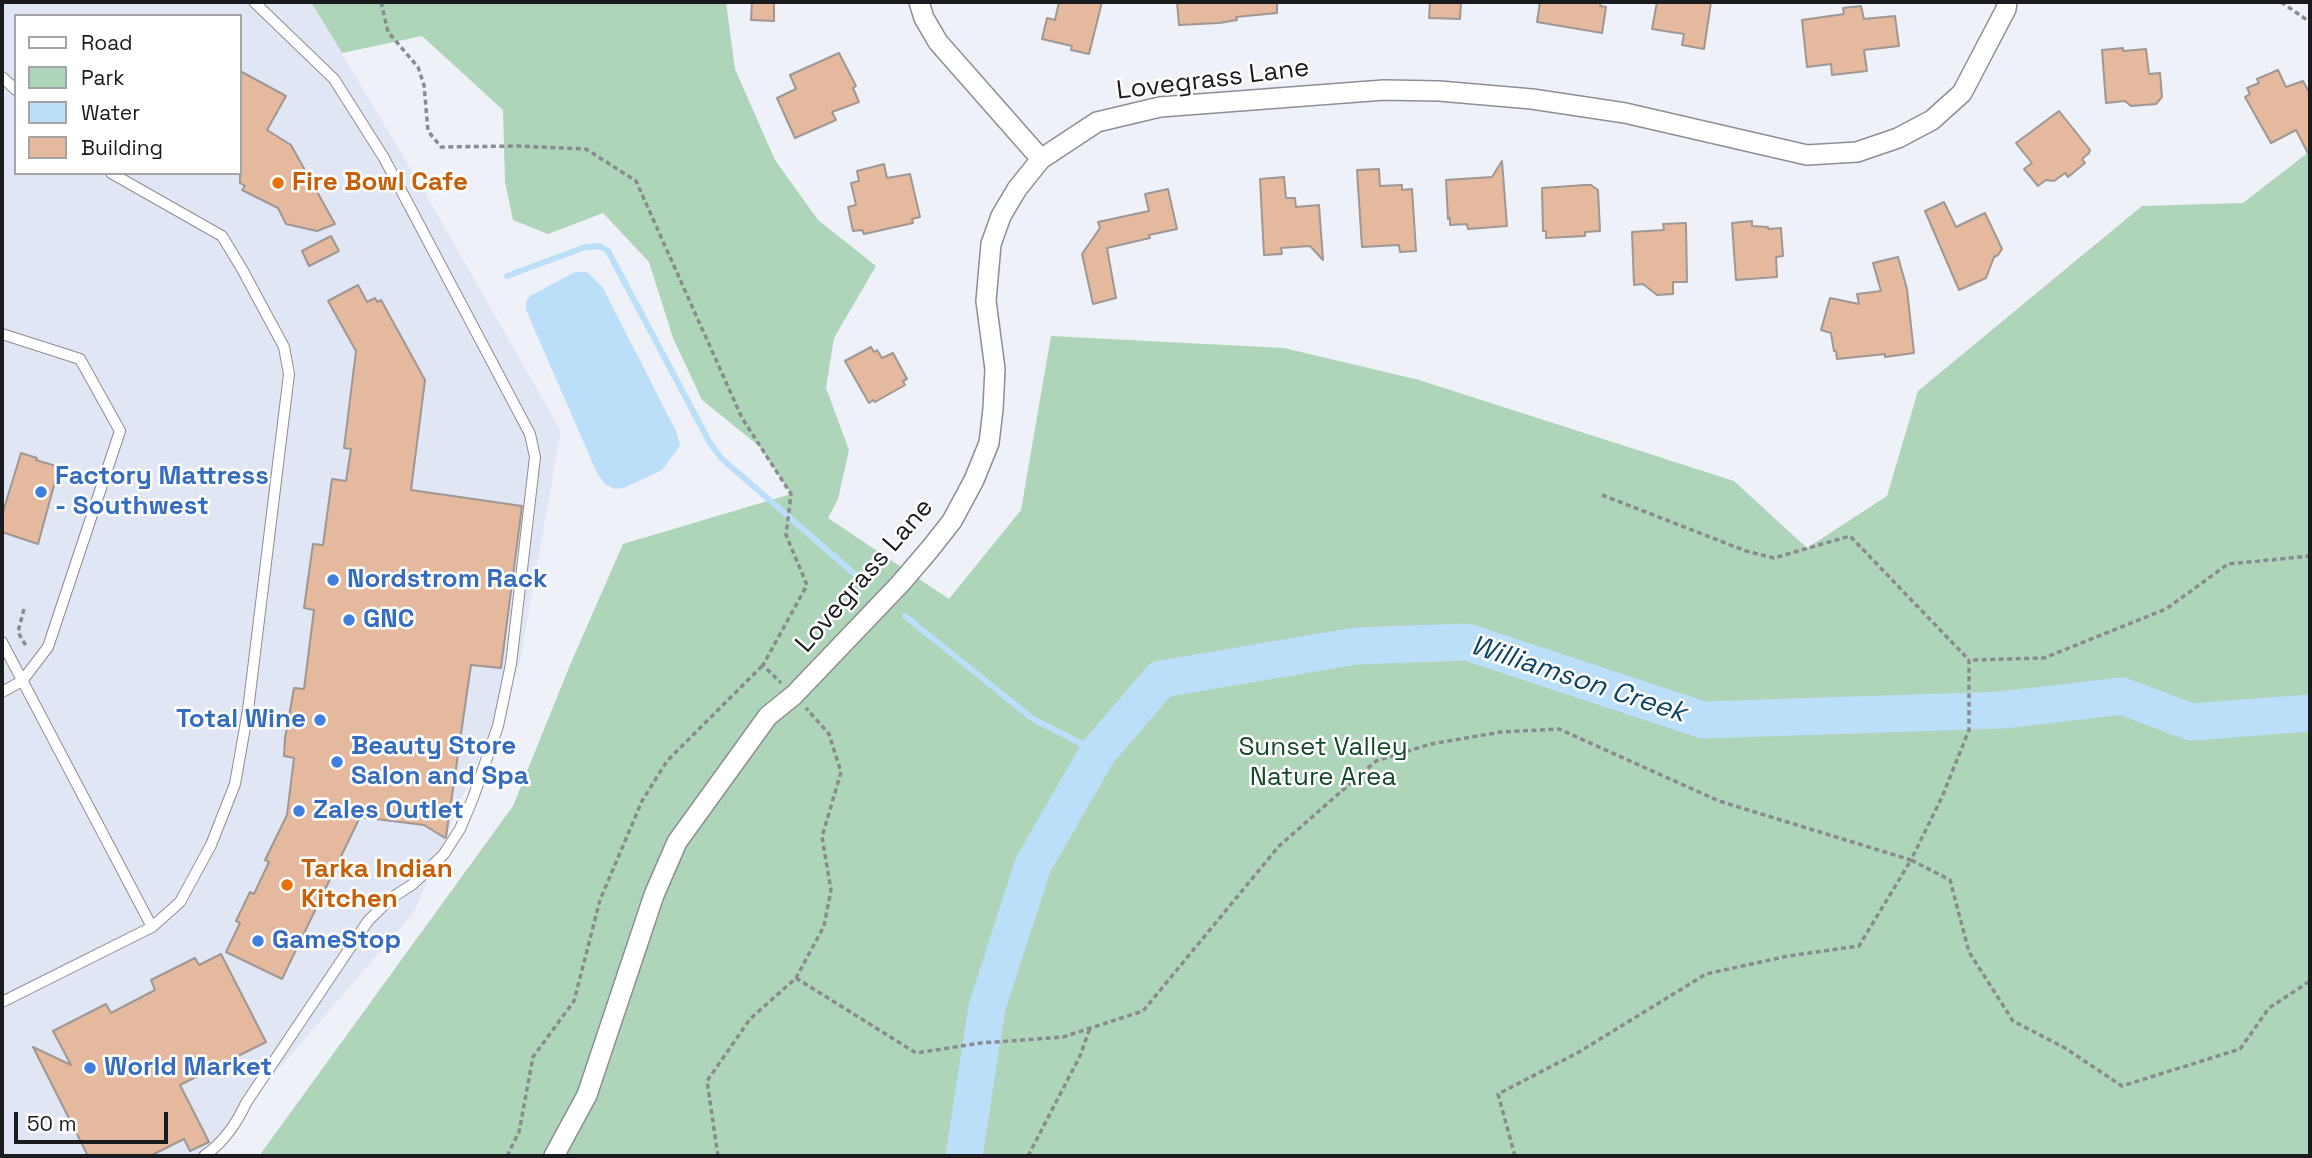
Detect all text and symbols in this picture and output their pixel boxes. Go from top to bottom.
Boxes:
legend [14,14,242,175]
text: Road [81,29,133,56]
street label: Lovegrass Lane [1115,53,1311,107]
text: Park [81,64,125,91]
text: Water [81,99,140,126]
text: Building [81,134,163,161]
place label: Fire Bowl Cafe [292,167,468,199]
marker: Fire Bowl Cafe [270,175,286,191]
place label: Factory Mattress - Southwest [55,461,269,522]
marker: Factory Mattress - Southwest [33,484,49,500]
street label: Lovegrass Lane [790,493,940,659]
place label: Nordstrom Rack [347,564,548,596]
marker: Nordstrom Rack [325,572,341,588]
place label: GNC [363,604,414,636]
marker: GNC [341,612,357,628]
water label: Williamson Creek [1466,629,1690,731]
place label: Total Wine [176,704,306,736]
marker: Total Wine [312,712,328,728]
place label: Beauty Store Salon and Spa [351,731,529,792]
park label: Sunset Valley Nature Area [1238,732,1408,794]
marker: Beauty Store Salon and Spa [329,754,345,770]
place label: Zales Outlet [313,795,464,827]
marker: Zales Outlet [291,803,307,819]
place label: Tarka Indian Kitchen [301,854,453,916]
marker: Tarka Indian Kitchen [279,877,295,893]
place label: GameStop [272,925,401,957]
marker: GameStop [250,933,266,949]
place label: World Market [104,1052,272,1084]
marker: World Market [82,1060,98,1076]
scale bar [18,1098,172,1142]
text: 50 m [27,1110,77,1137]

